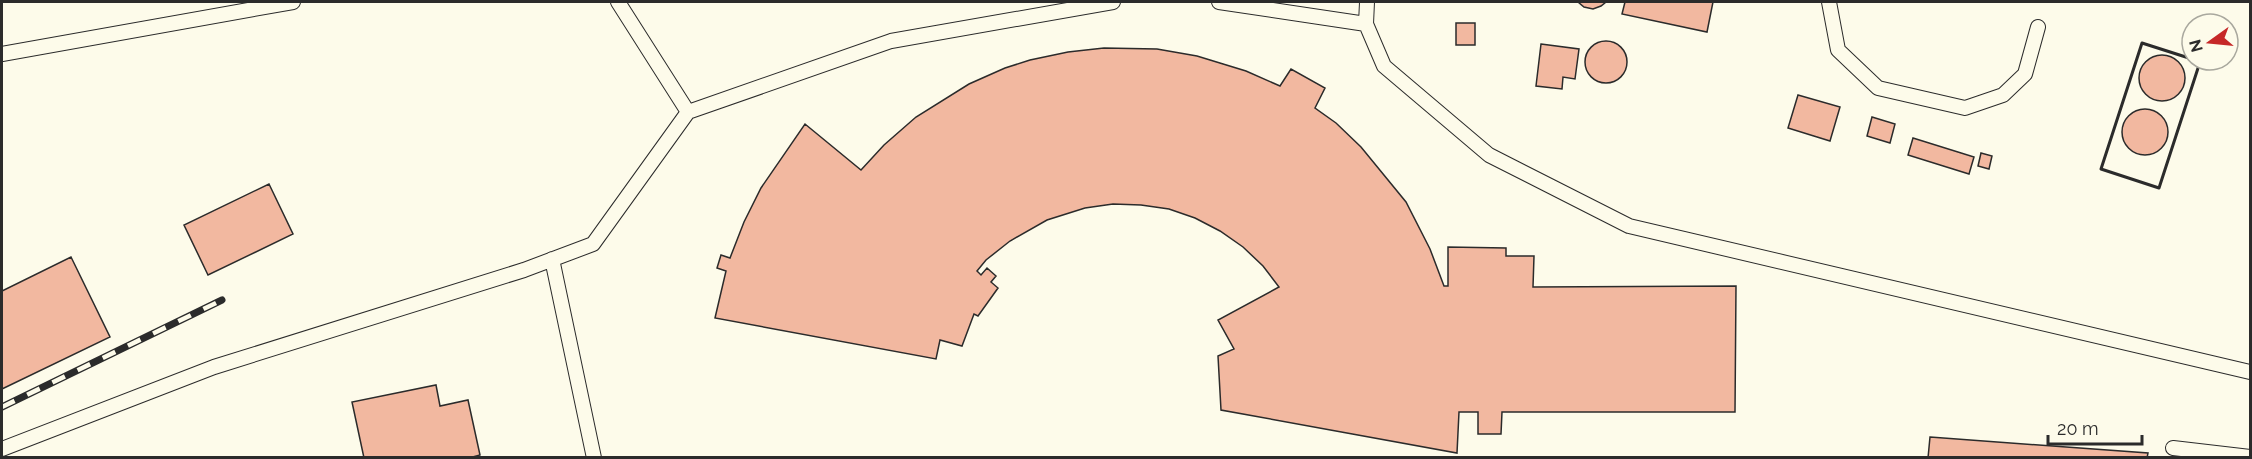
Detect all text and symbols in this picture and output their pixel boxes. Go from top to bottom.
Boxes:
north arrow [2180,12,2240,72]
text: N [2185,37,2207,54]
scale bar [2048,408,2142,446]
text: 20 m [2057,418,2099,439]

